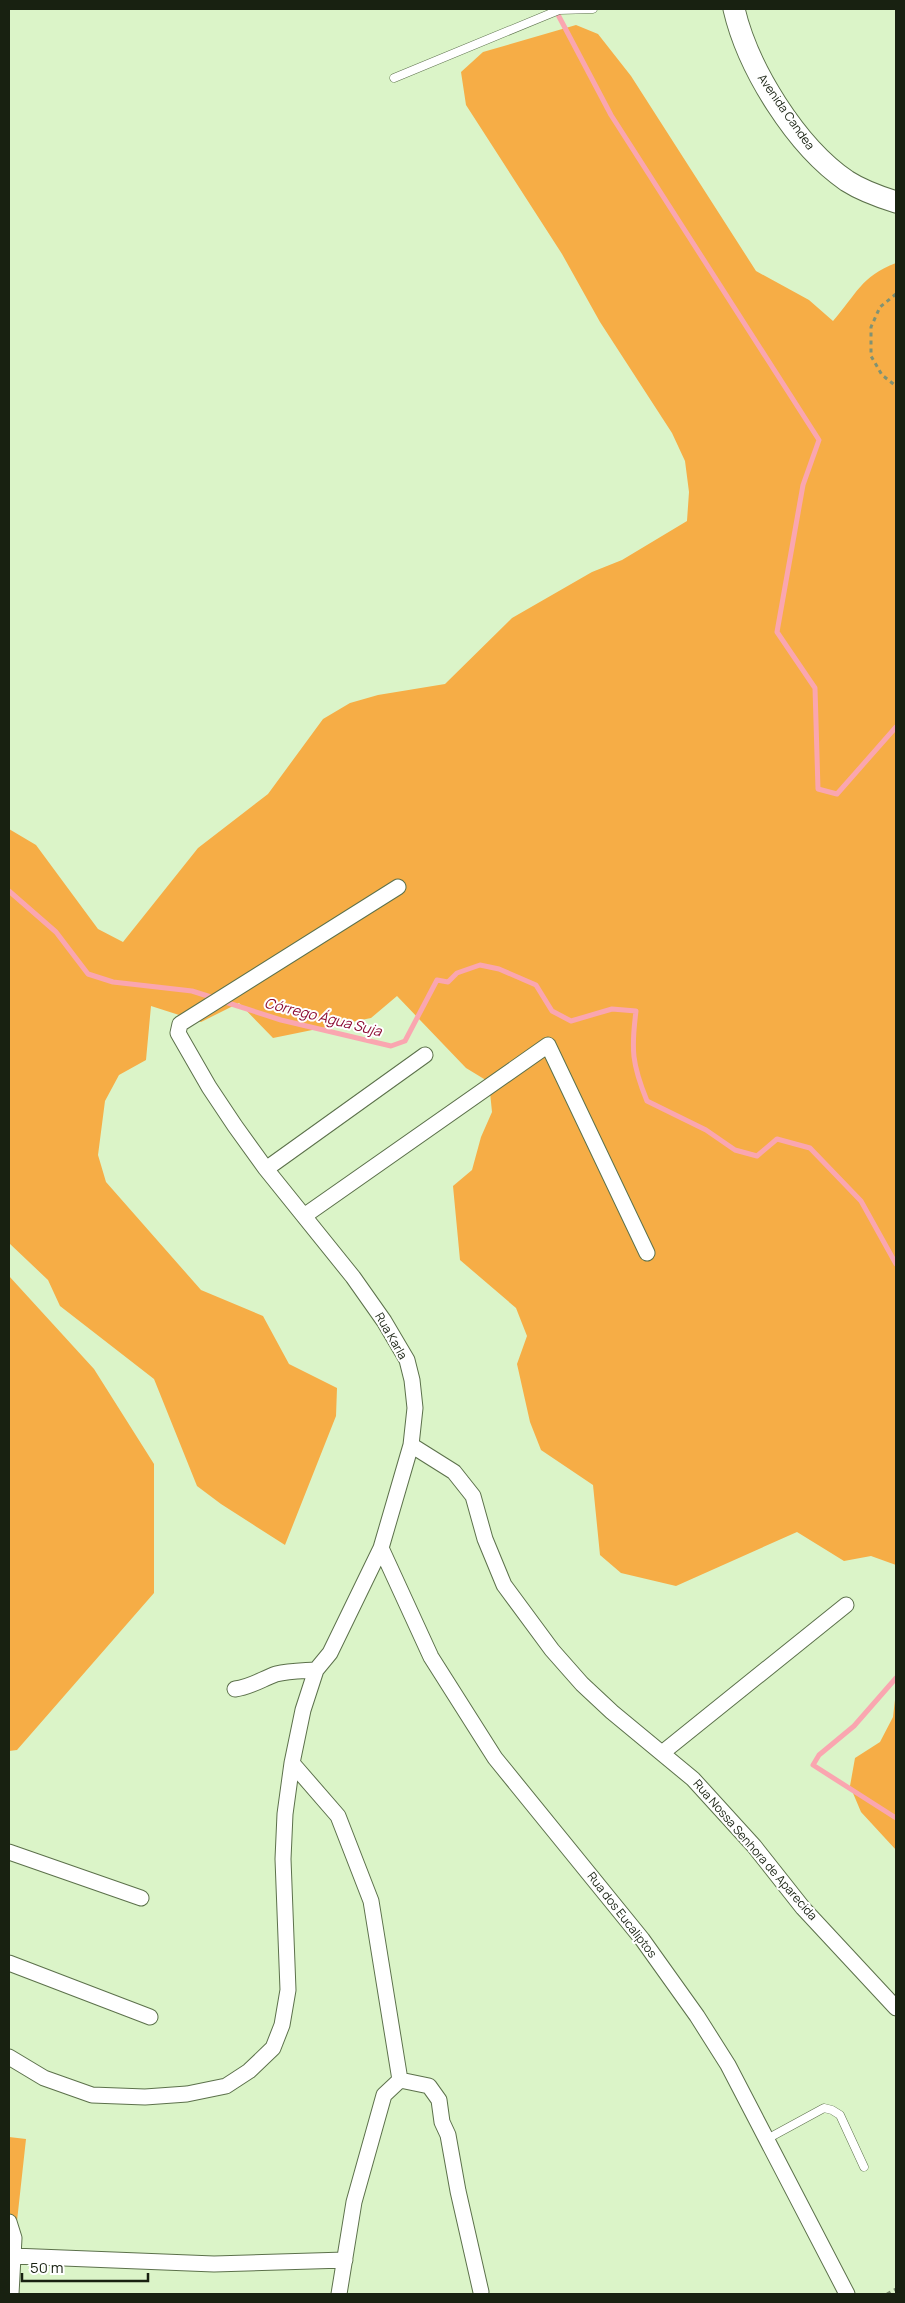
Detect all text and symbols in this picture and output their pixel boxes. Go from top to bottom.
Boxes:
street label: Avenida Candea [754,70,819,153]
water label: Córrego Água Suja [263,993,385,1041]
street label: Rua Karla [371,1309,412,1362]
street label: Rua Nossa Senhora de Aparecida [689,1776,821,1924]
street label: Rua dos Eucaliptos [584,1868,661,1961]
scale bar [22,2250,149,2282]
text: 50 m [30,2257,64,2278]

